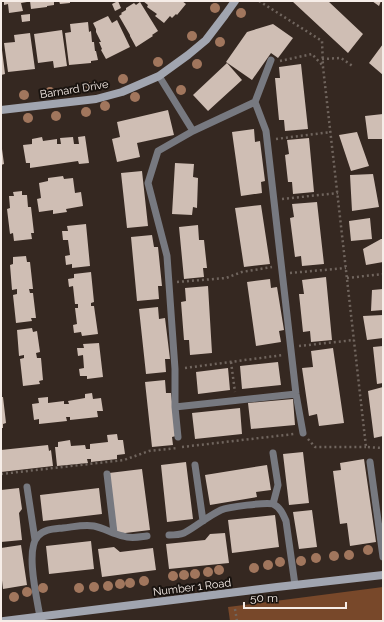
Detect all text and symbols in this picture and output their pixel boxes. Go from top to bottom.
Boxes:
street label: Barnard Drive [39,78,110,101]
street label: Number 1 Road [152,576,232,599]
scale bar [244,584,346,610]
text: 50 m [250,591,278,605]

